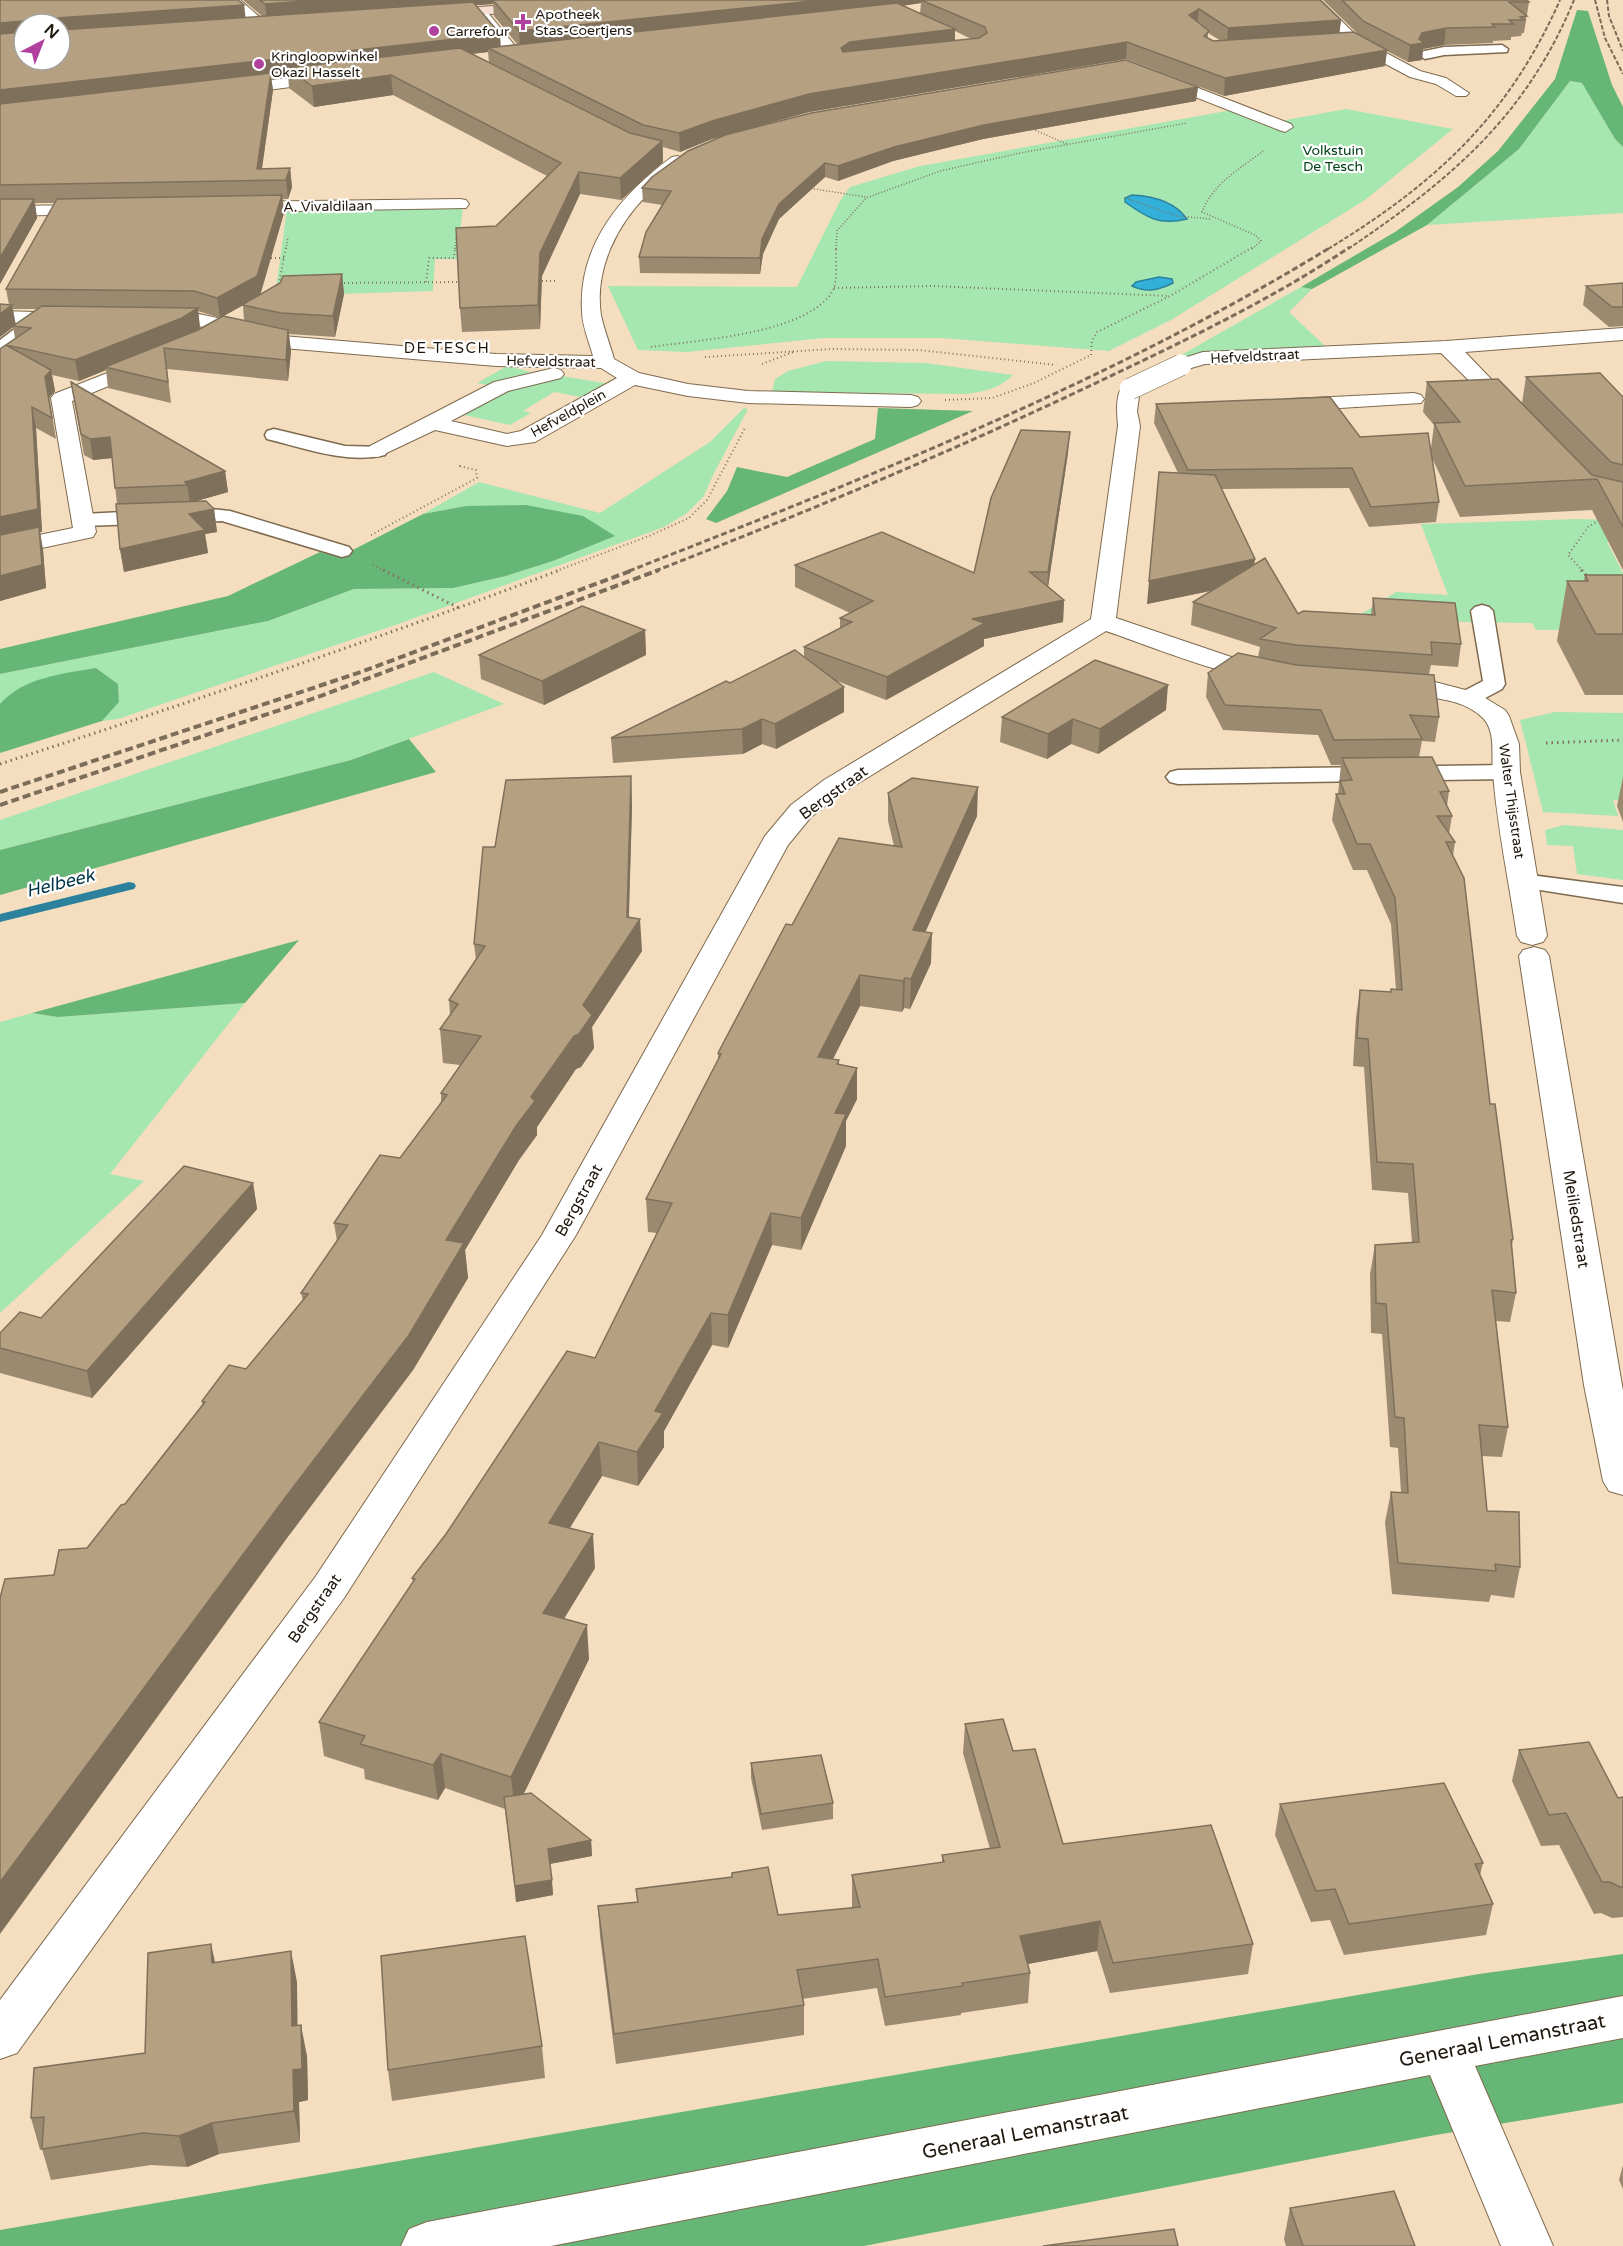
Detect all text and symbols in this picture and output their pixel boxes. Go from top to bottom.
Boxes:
place label: Apotheek Stas-Coertjens [535,6,633,39]
north arrow [12,12,72,72]
marker: Apotheek Stas-Coertjens [516,15,530,29]
text: N [40,20,63,43]
place label: Carrefour [446,23,510,40]
marker: Carrefour [427,24,441,38]
place label: Kringloopwinkel Okazi Hasselt [271,48,378,81]
marker: Kringloopwinkel Okazi Hasselt [252,57,266,71]
park label: Volkstuin De Tesch [1302,142,1364,175]
street label: A. Vivaldilaan [283,197,373,216]
district label: DE TESCH [404,339,490,357]
street label: Hefveldstraat [1210,346,1301,367]
street label: Hefveldstraat [506,352,597,371]
street label: Hefveldplein [528,386,609,441]
street label: Walter Thijsstraat [1495,742,1528,860]
street label: Bergstraat [795,761,872,824]
water label: Helbeek [24,864,98,902]
street label: Bergstraat [551,1161,607,1240]
street label: Meiliedstraat [1558,1169,1594,1270]
street label: Bergstraat [284,1570,346,1647]
street label: Generaal Lemanstraat [1397,2009,1608,2073]
street label: Generaal Lemanstraat [920,2101,1131,2165]

